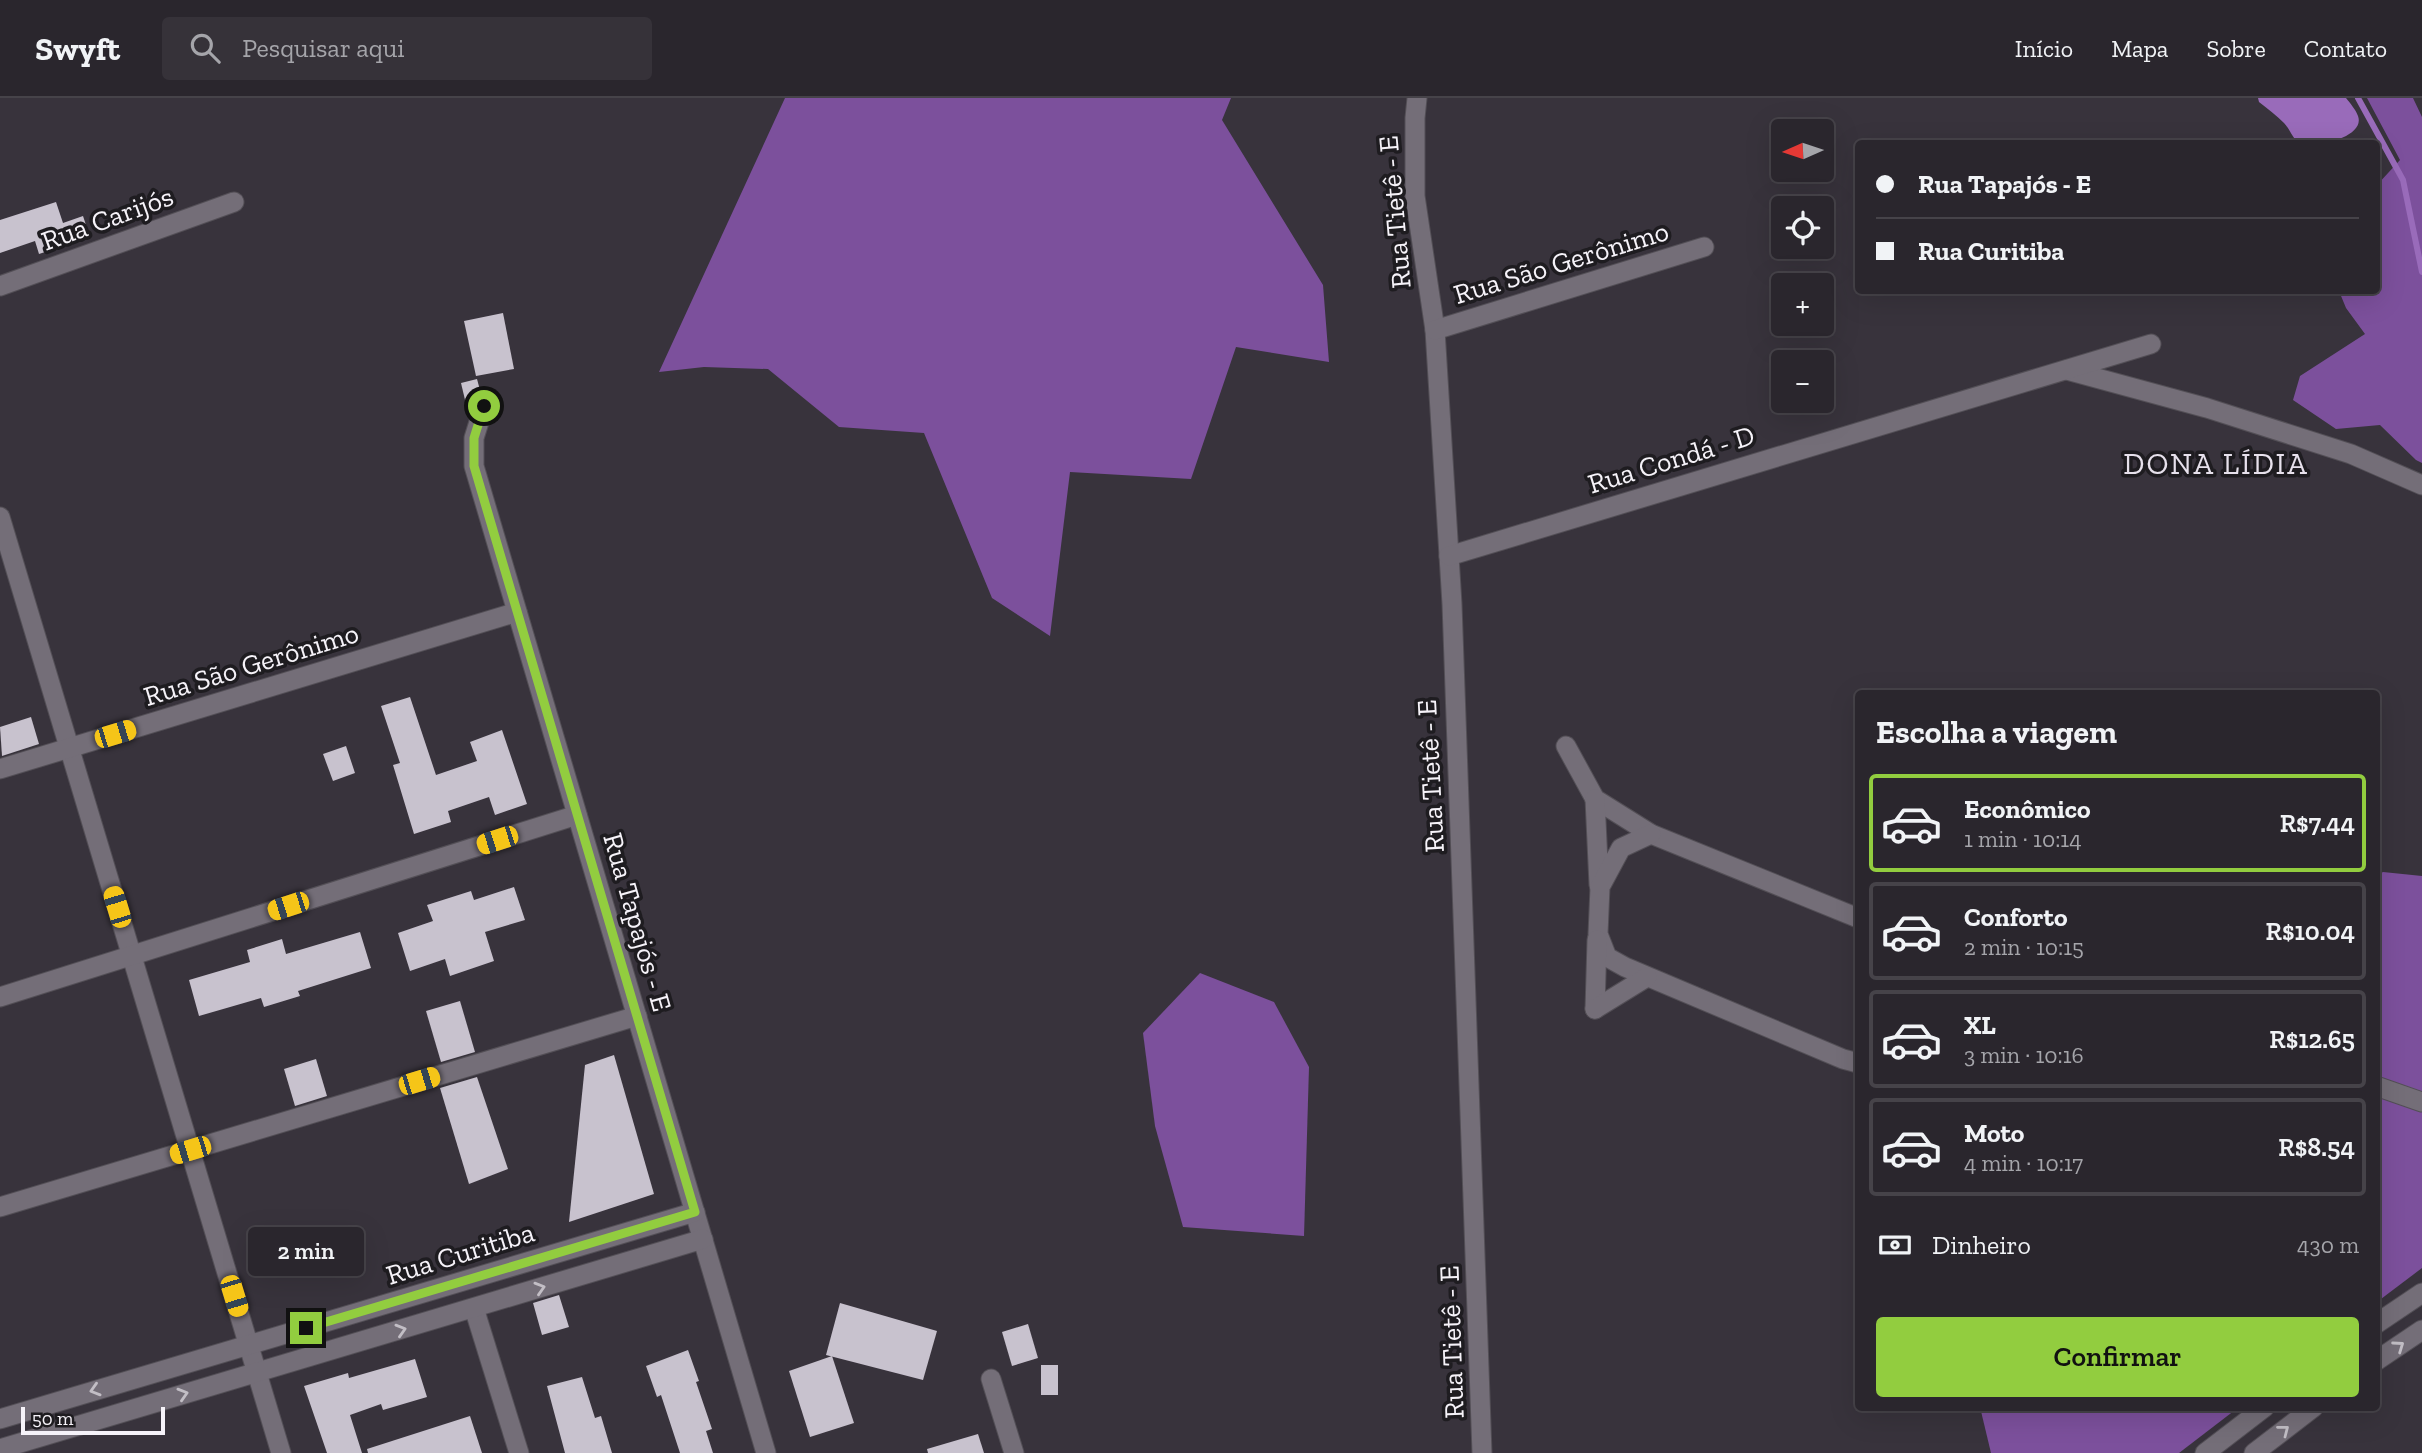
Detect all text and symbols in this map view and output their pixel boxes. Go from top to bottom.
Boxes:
search box [162,17,652,80]
text: Swyft [35,29,120,68]
icon: search [186,29,224,67]
text: Pesquisar aqui [242,32,405,64]
text: Início [2015,34,2073,63]
text: Mapa [2111,34,2168,63]
text: Sobre [2206,34,2266,63]
text: Contato [2304,34,2387,63]
north arrow [1771,119,1834,182]
map controls [1771,119,1834,413]
street label: Rua Tietê - E [1371,134,1418,290]
text: Rua Tapajós - E [1918,168,2091,200]
street label: Rua Carijós [37,179,178,258]
button: locate [1771,196,1834,259]
street label: Rua São Gerônimo [1450,214,1673,311]
text: Rua Curitiba [1918,235,2064,267]
button: + [1771,273,1834,336]
button: − [1771,350,1834,413]
route start [468,390,500,422]
street label: Rua Condá - D [1584,418,1758,500]
district label: DONA LÍDIA [2123,446,2309,482]
street label: Rua São Gerônimo [140,616,363,713]
street label: Rua Tietê - E [1410,699,1451,853]
text: Escolha a viagem [1876,713,2117,751]
car [92,718,139,750]
icon: car [1880,792,1943,855]
text: Econômico [1964,793,2091,825]
text: R$7.44 [2280,807,2355,839]
car [474,824,521,856]
text: 1 min · 10:14 [1964,825,2082,853]
street label: Rua Tapajós - E [596,829,679,1015]
car [101,884,134,930]
car [265,890,312,922]
icon: car [1880,900,1943,963]
text: Conforto [1964,901,2068,933]
text: R$10.04 [2266,915,2355,947]
text: 2 min · 10:15 [1964,933,2084,961]
icon: car [1880,1008,1943,1071]
text: XL [1964,1009,1996,1041]
text: R$12.65 [2269,1023,2355,1055]
text: 3 min · 10:16 [1964,1041,2084,1069]
car [396,1065,443,1097]
icon: car [1880,1116,1943,1179]
text: Moto [1964,1117,2024,1149]
text: R$8.54 [2278,1131,2355,1163]
car [167,1134,214,1166]
text: 4 min · 10:17 [1964,1149,2083,1177]
street label: Rua Curitiba [382,1215,539,1292]
callout: 2 min [248,1226,364,1276]
icon: cash [1876,1226,1914,1264]
text: Dinheiro [1932,1229,2031,1261]
text: 430 m [2297,1231,2359,1259]
text: 2 min [277,1237,335,1265]
street label: Rua Tietê - E [1432,1265,1471,1419]
car [218,1273,251,1319]
one-way arrow [534,1282,546,1297]
route end [290,1312,322,1344]
button: Confirmar [1876,1317,2359,1397]
one-way arrow [395,1323,407,1338]
one-way arrow [2391,1342,2404,1354]
one-way arrow [90,1382,102,1397]
one-way arrow [177,1388,189,1403]
scale bar [21,1404,164,1436]
text: 50 m [32,1407,73,1430]
one-way arrow [2276,1426,2289,1439]

